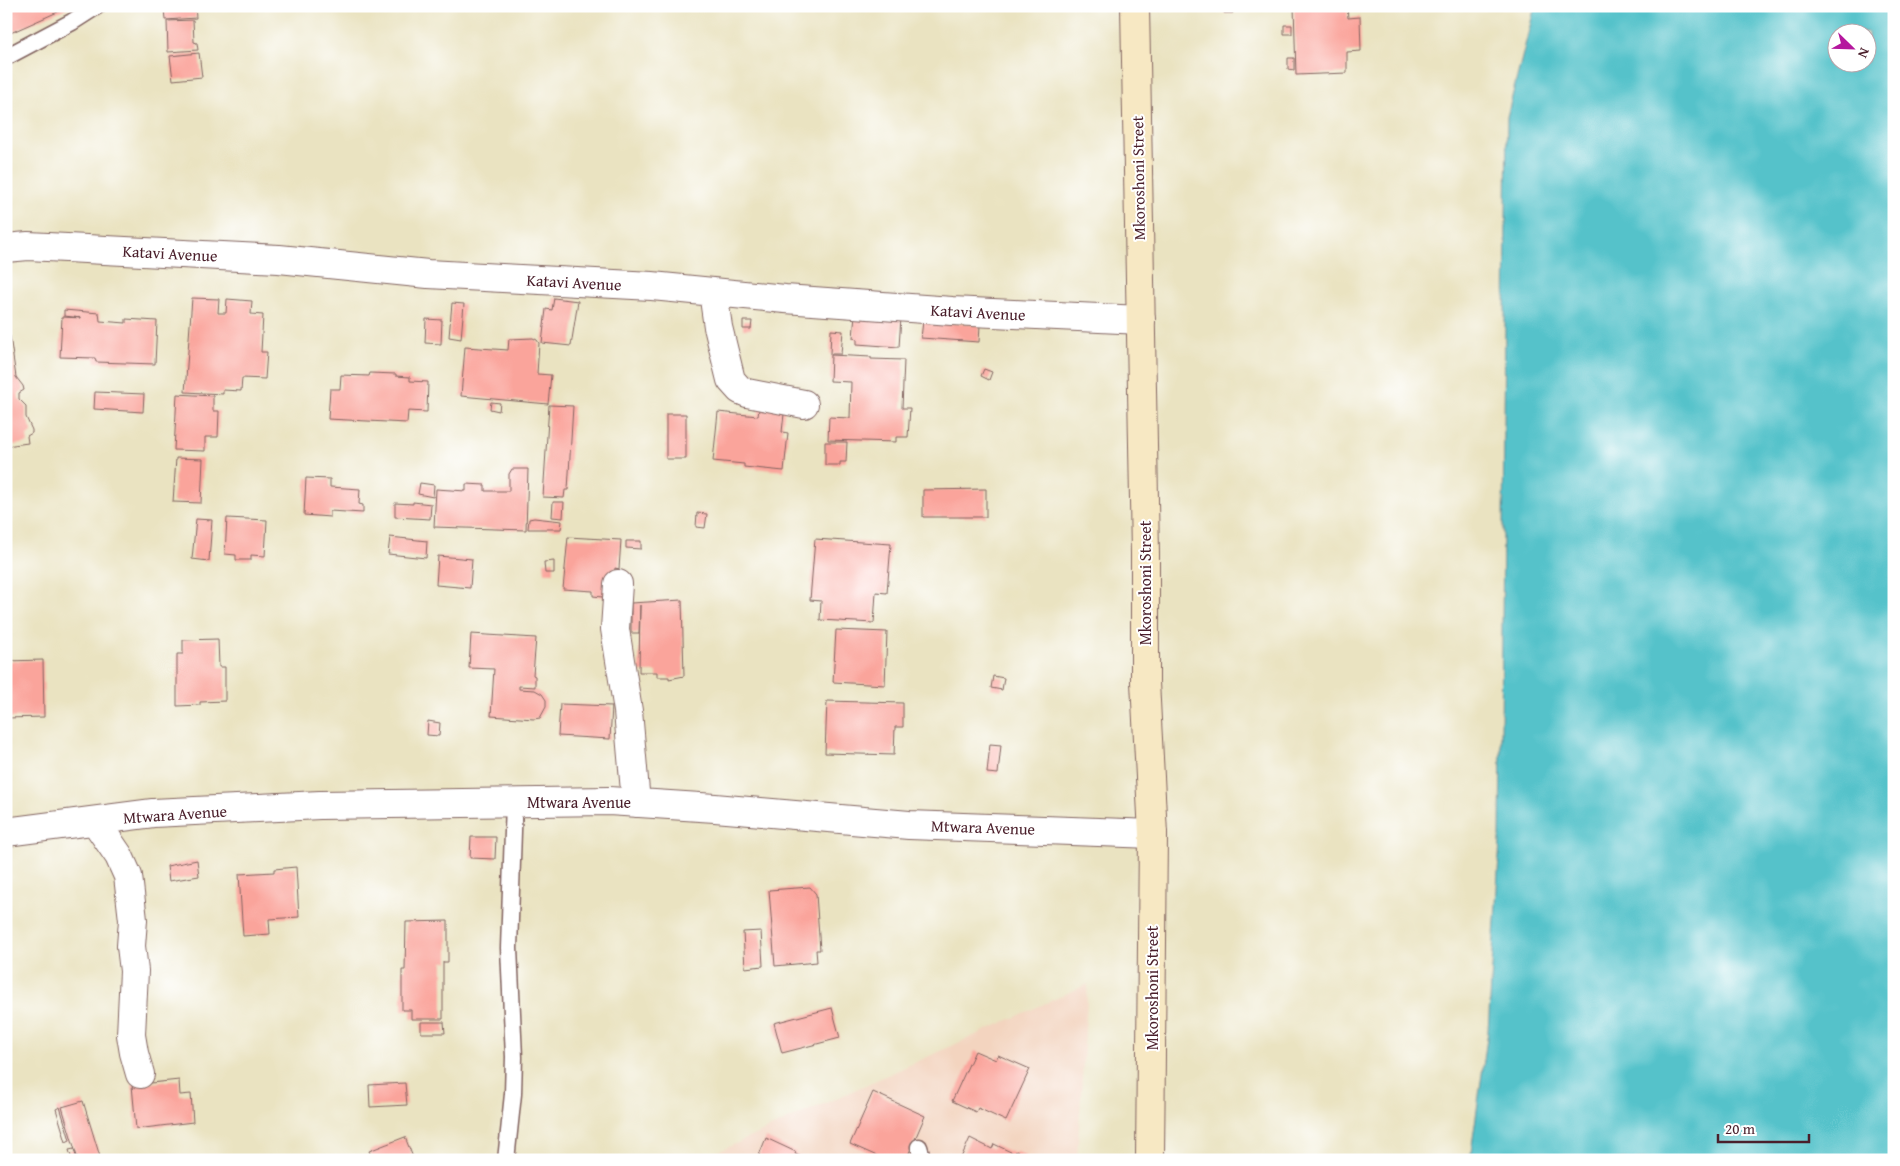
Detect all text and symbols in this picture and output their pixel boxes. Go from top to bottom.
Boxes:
north arrow [1828,22,1878,72]
text: N [1853,45,1875,62]
street label: Mkoroshoni Street [1125,115,1151,240]
street label: Katavi Avenue [122,239,218,267]
street label: Katavi Avenue [526,268,622,296]
street label: Katavi Avenue [930,298,1026,326]
street label: Mkoroshoni Street [1133,520,1157,645]
street label: Mtwara Avenue [527,790,631,814]
street label: Mtwara Avenue [122,798,228,830]
street label: Mtwara Avenue [931,813,1035,841]
street label: Mkoroshoni Street [1140,925,1164,1050]
scale bar [1718,1111,1809,1143]
text: 20 m [1725,1118,1756,1139]

